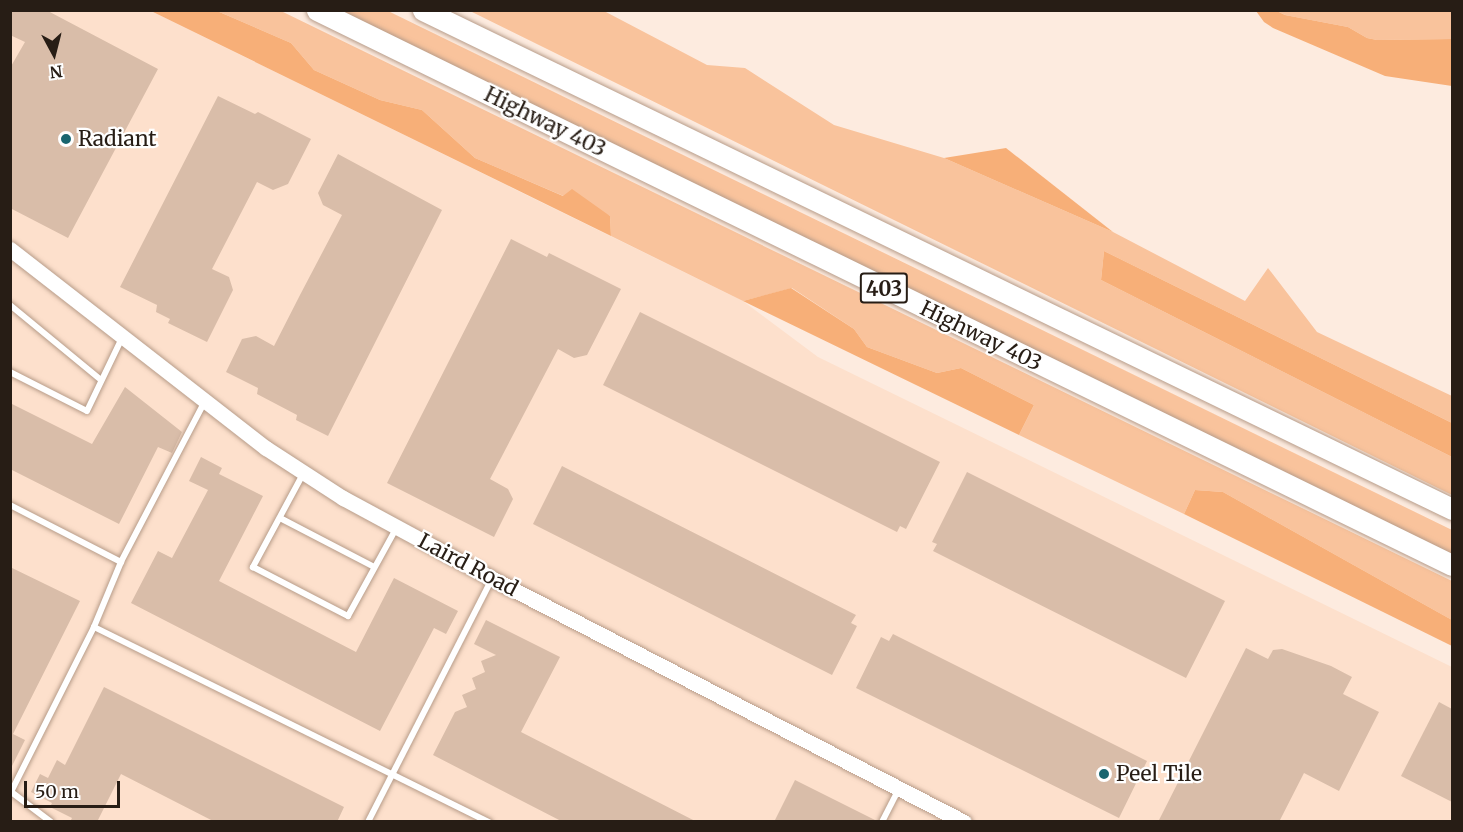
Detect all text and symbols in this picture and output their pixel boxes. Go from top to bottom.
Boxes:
north arrow [24,24,84,84]
text: N [49,61,64,83]
street label: Highway 403 [480,82,610,162]
place label: Radiant [78,126,157,152]
marker: Radiant [59,132,73,146]
road number: 403 [858,271,910,305]
street label: Highway 403 [916,296,1046,376]
street label: Laird Road [414,528,522,602]
place label: Peel Tile [1116,761,1202,787]
marker: Peel Tile [1097,767,1111,781]
scale bar [27,769,123,807]
text: 50 m [35,780,79,803]

